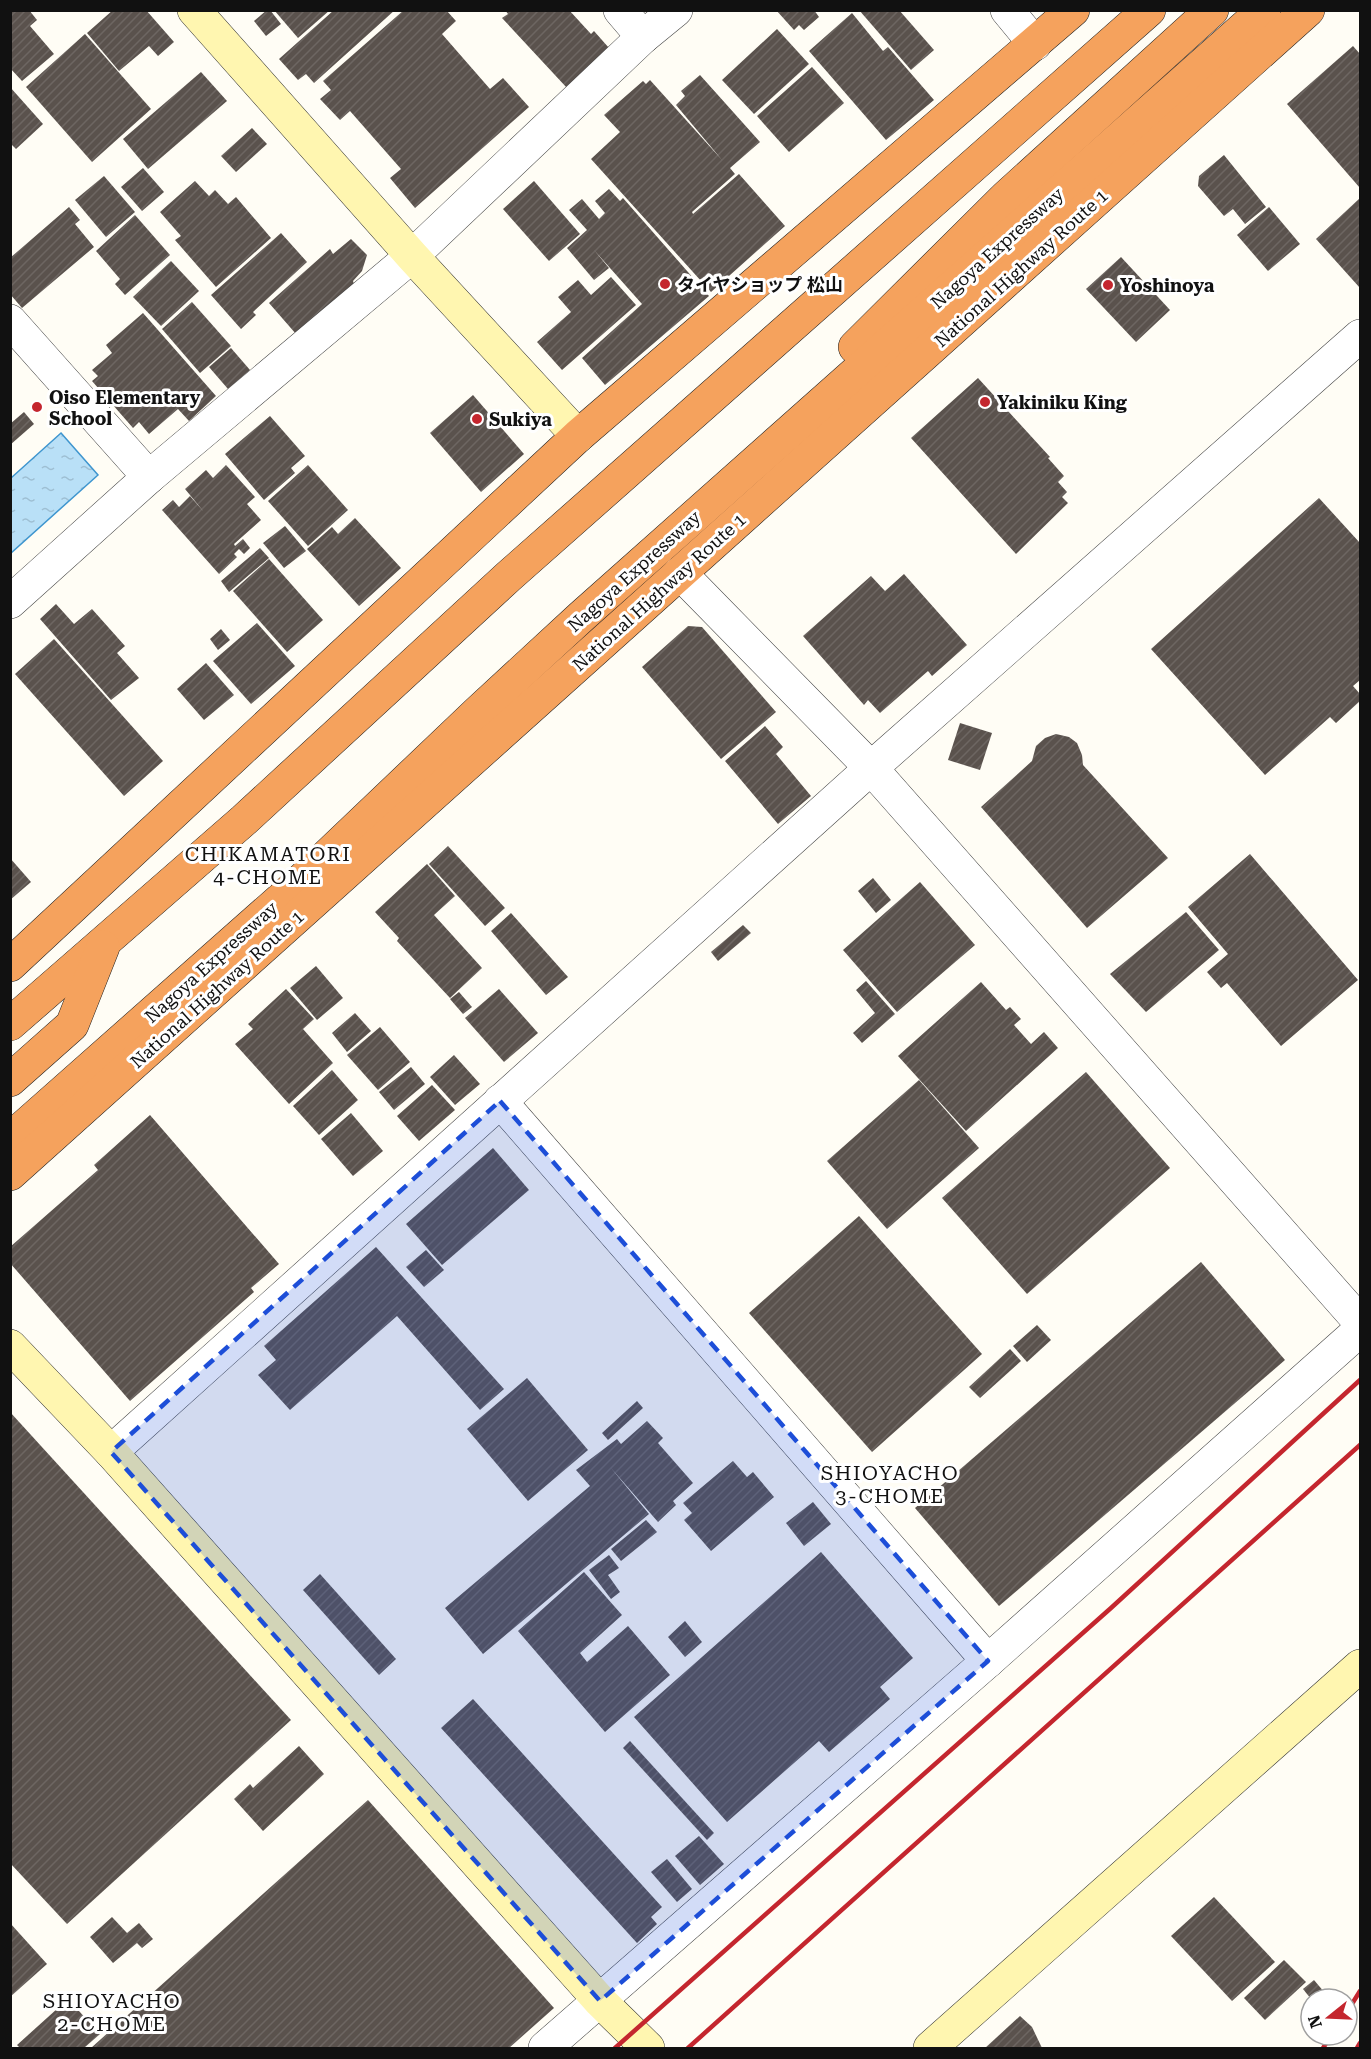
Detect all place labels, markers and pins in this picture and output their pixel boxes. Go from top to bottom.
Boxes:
place label: タイヤショップ 松山 [677,274,843,295]
place label: Yoshinoya [1120,275,1215,296]
marker: タイヤショップ 松山 [658,277,672,291]
marker: Yoshinoya [1101,278,1115,292]
place label: Oiso Elementary School [49,387,200,429]
place label: Yakiniku King [997,392,1128,413]
marker: Yakiniku King [978,395,992,409]
marker: Oiso Elementary School [30,400,44,414]
place label: Sukiya [489,409,552,430]
marker: Sukiya [470,412,484,426]

